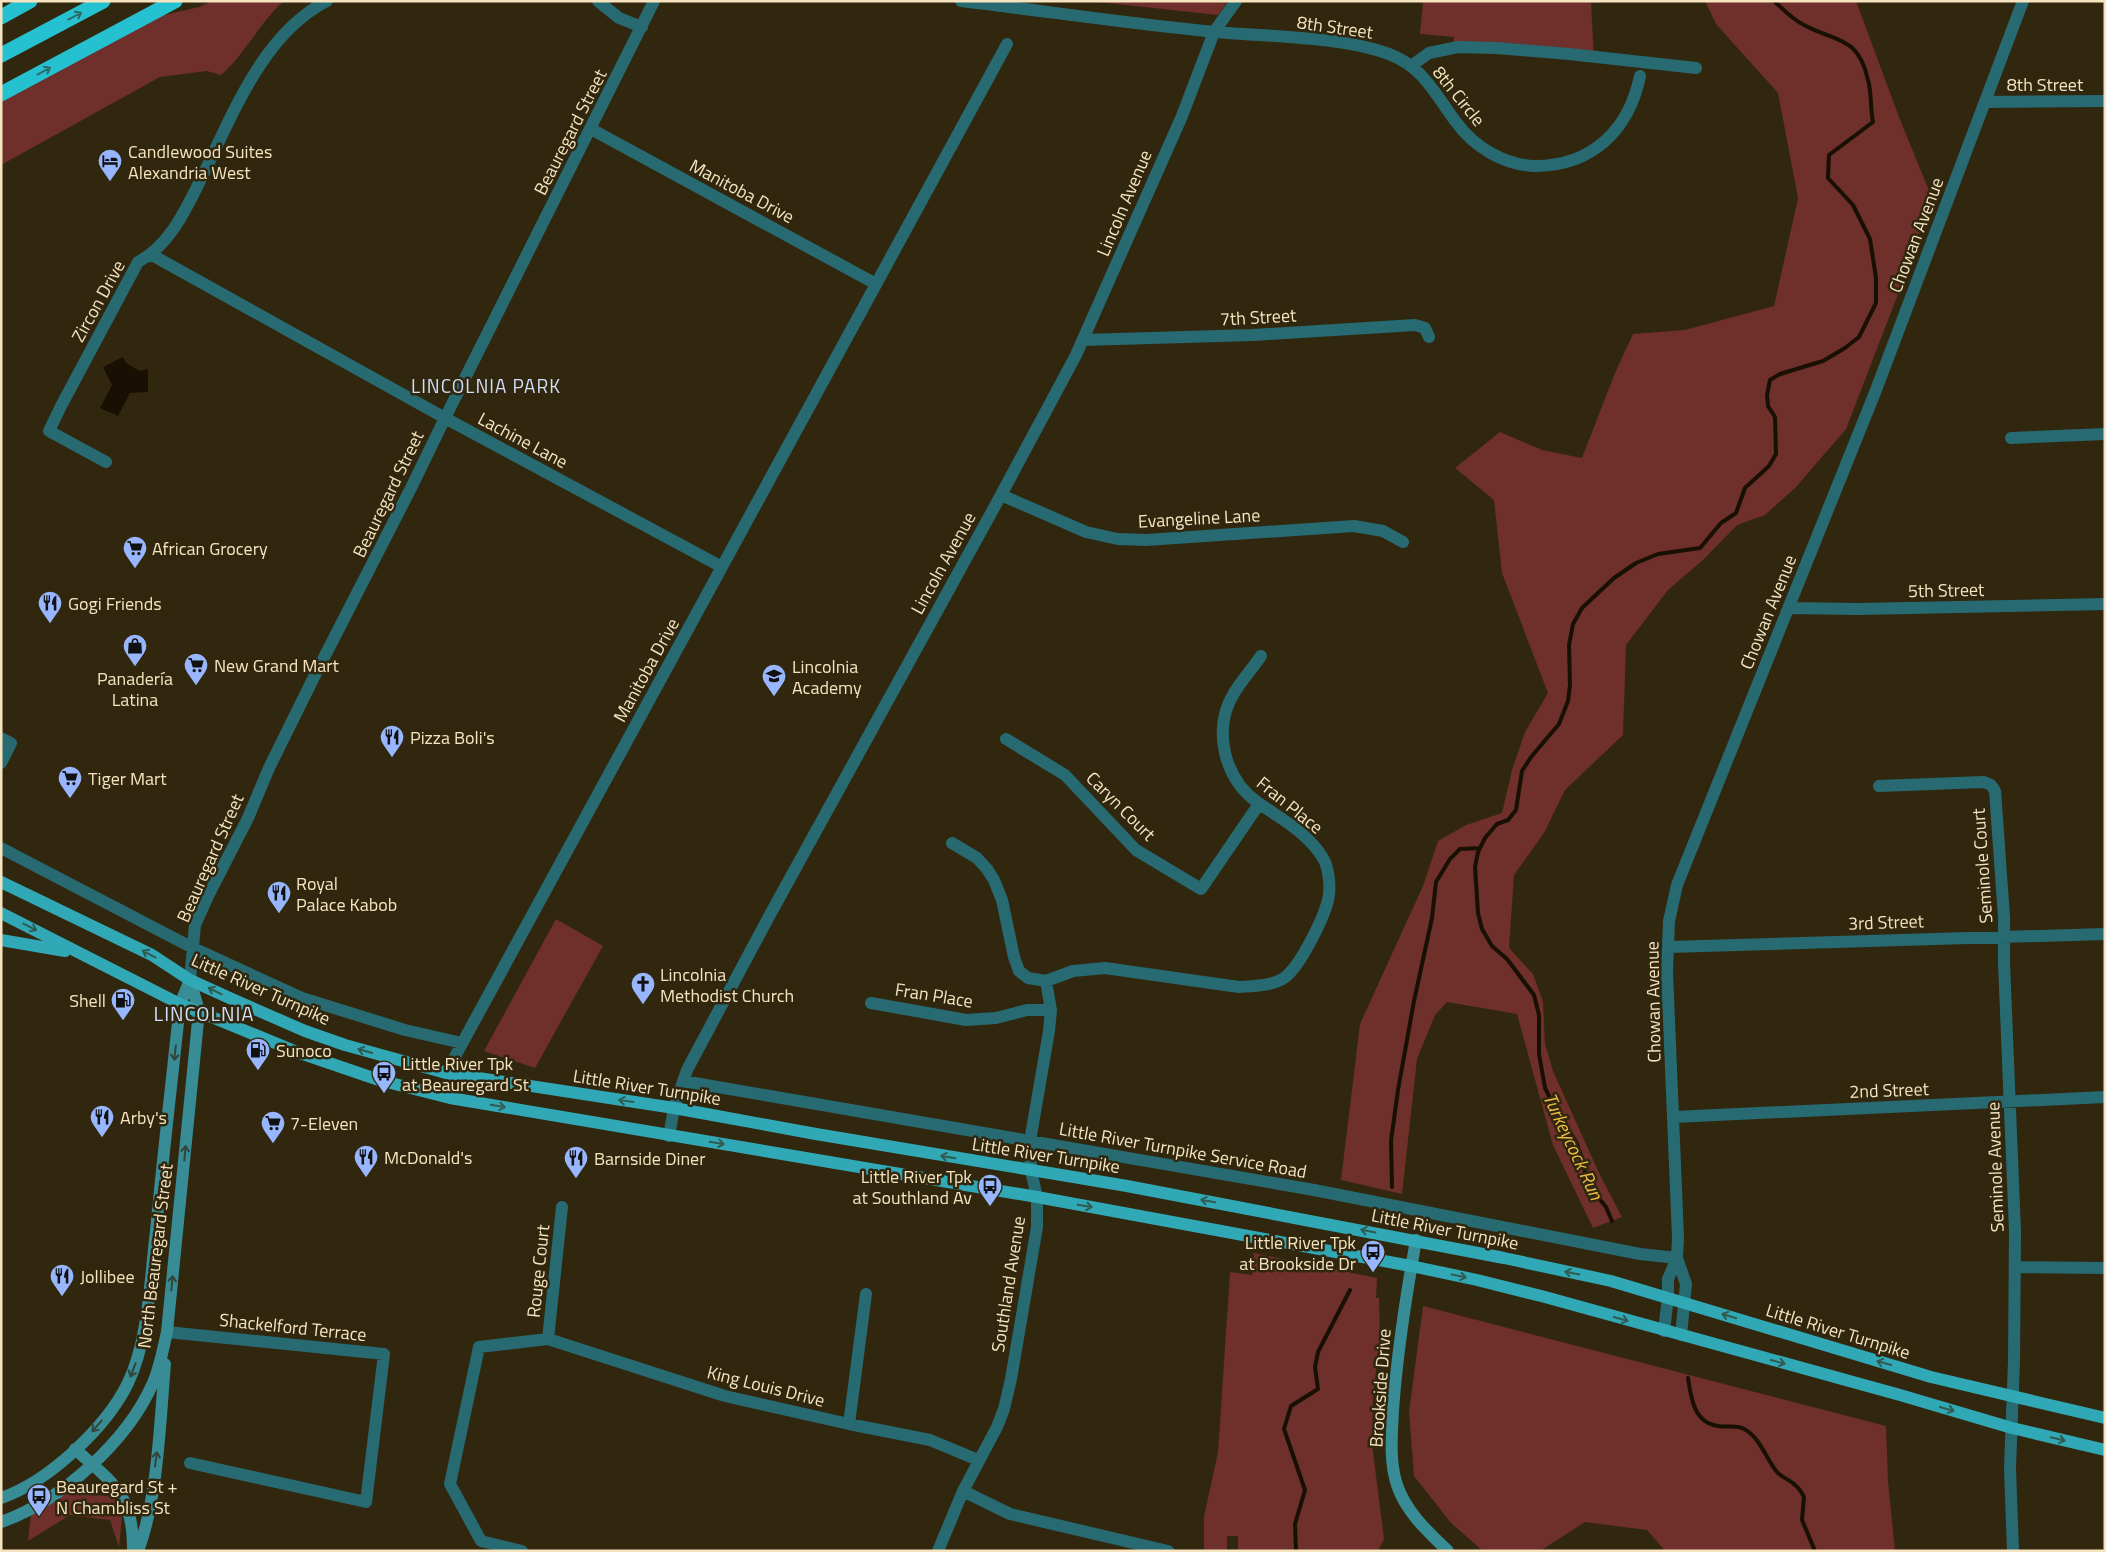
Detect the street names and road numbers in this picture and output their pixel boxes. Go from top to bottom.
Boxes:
street label: 8th Street [1295,8,1375,46]
street label: 8th Circle [1426,60,1492,132]
street label: Beauregard Street [527,64,614,200]
street label: 8th Street [2007,71,2084,98]
street label: Lincoln Avenue [1089,145,1159,261]
street label: Manitoba Drive [685,152,799,230]
street label: Chowan Avenue [1882,173,1950,297]
street label: Zircon Drive [64,255,132,347]
street label: 7th Street [1219,301,1298,332]
street label: Lachine Lane [473,405,573,475]
street label: Beauregard Street [346,425,431,562]
street label: Evangeline Lane [1137,501,1261,535]
street label: Lincoln Avenue [904,507,982,619]
street label: Chowan Avenue [1733,551,1803,673]
street label: 5th Street [1908,576,1985,604]
street label: Manitoba Drive [606,613,686,727]
street label: Caryn Court [1080,765,1162,847]
street label: Fran Place [1251,770,1329,840]
street label: Beauregard Street [170,789,251,927]
street label: Seminole Court [1964,807,1999,925]
street label: 3rd Street [1848,907,1925,937]
street label: Chowan Avenue [1638,941,1668,1063]
street label: Little River Turnpike [187,946,335,1032]
street label: Fran Place [893,976,975,1014]
street label: Little River Turnpike [571,1062,723,1112]
street label: 2nd Street [1849,1075,1930,1105]
street label: Seminole Avenue [1979,1101,2011,1233]
street label: Little River Turnpike Service Road [1057,1115,1309,1185]
street label: Little River Turnpike [970,1130,1122,1180]
street label: North Beauregard Street [130,1161,180,1350]
street label: Little River Turnpike [1369,1201,1521,1257]
street label: Southland Avenue [984,1214,1032,1354]
street label: Rouge Court [520,1222,556,1319]
street label: Little River Turnpike [1763,1296,1913,1366]
street label: Shackelford Terrace [218,1306,368,1348]
street label: Brookside Drive [1362,1328,1398,1448]
street label: King Louis Drive [704,1358,828,1414]

